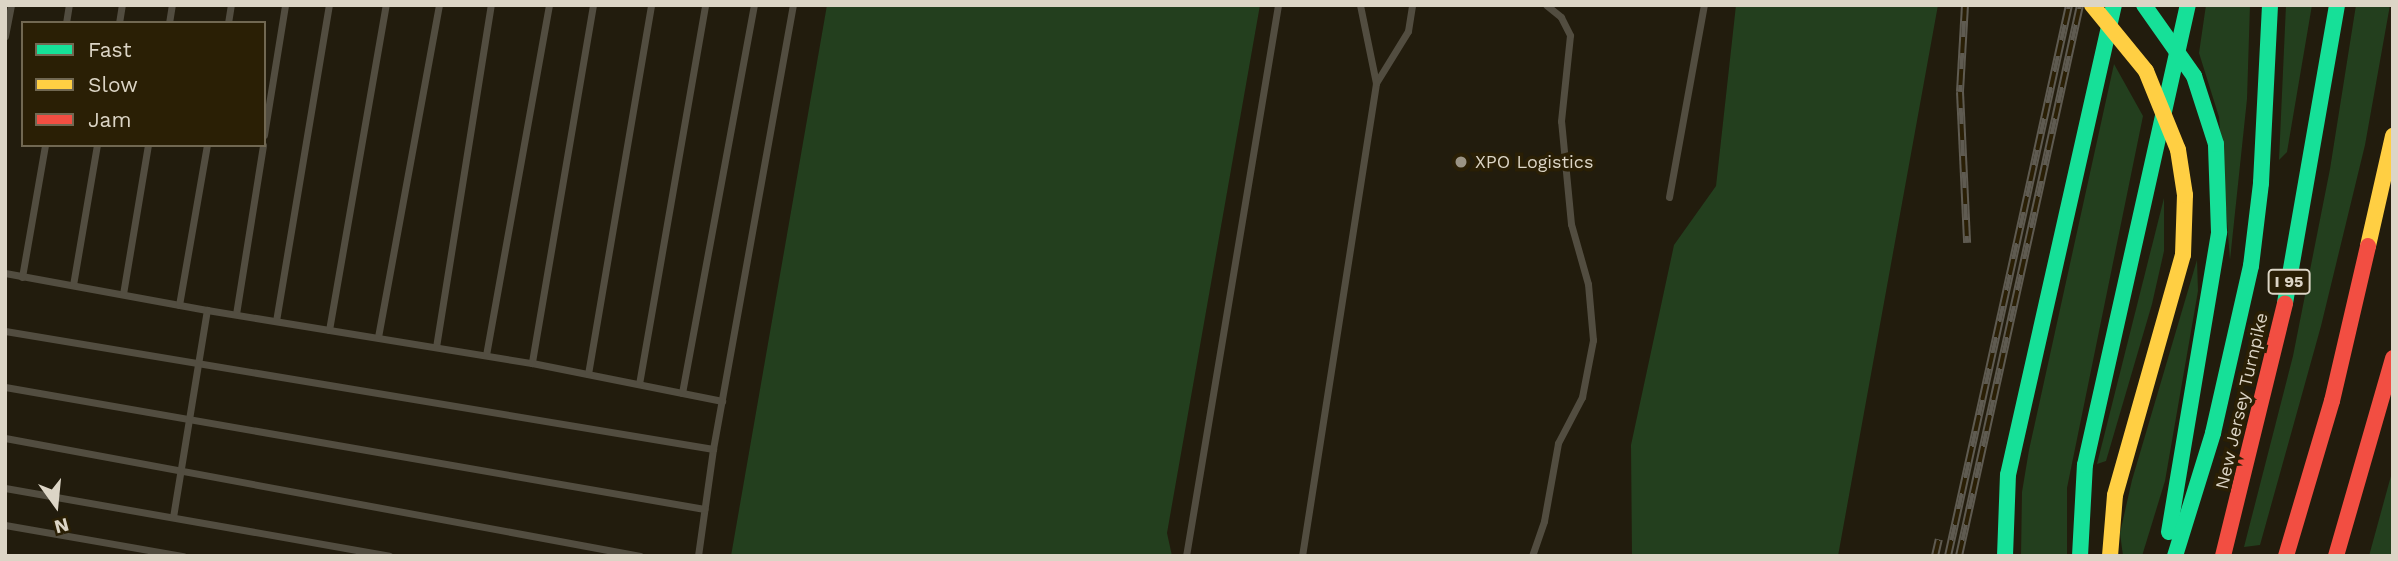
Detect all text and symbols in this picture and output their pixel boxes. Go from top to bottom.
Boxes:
legend [21,21,266,147]
text: Fast [88,37,132,62]
text: Slow [88,72,138,97]
text: Jam [88,107,131,132]
place label: XPO Logistics [1475,151,1593,173]
marker: XPO Logistics [1453,154,1469,170]
road number: I 95 [2266,270,2312,294]
street label: New Jersey Turnpike [2211,310,2273,492]
north arrow [21,470,91,540]
text: N [52,513,71,539]

